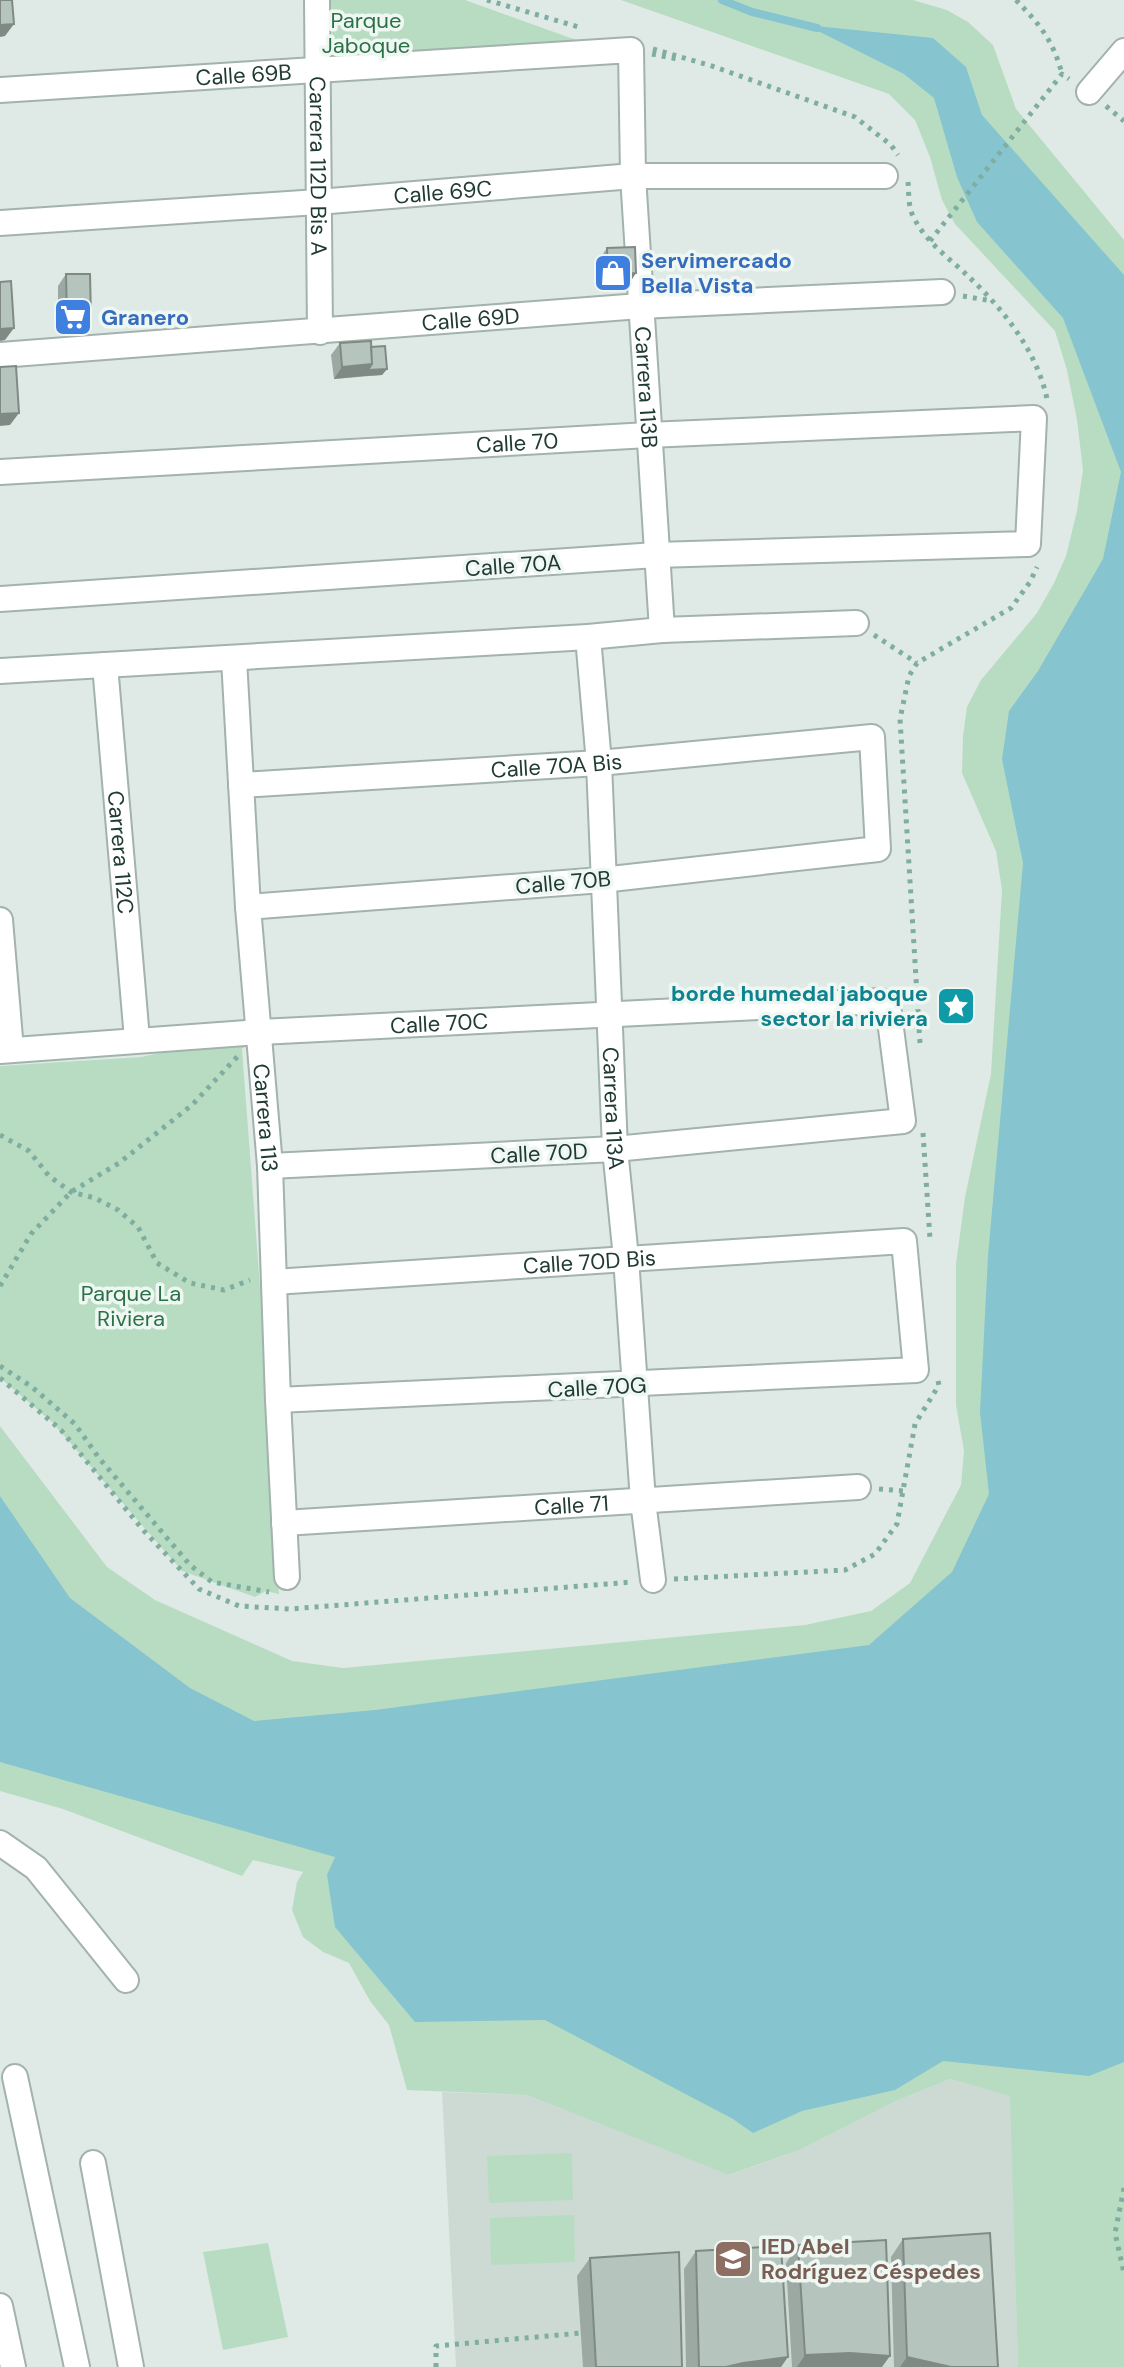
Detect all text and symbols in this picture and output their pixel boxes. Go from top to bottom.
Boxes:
park label: Parque Jaboque [322,6,410,60]
street label: Calle 69B [195,58,293,93]
street label: Carrera 112D Bis A [303,76,333,256]
street label: Calle 69C [392,174,493,211]
place label: Servimercado Bella Vista [641,246,792,300]
shop icon: Servimercado Bella Vista [592,252,634,294]
supermarket icon: Granero [52,296,94,338]
street label: Calle 69D [421,301,521,338]
place label: Granero [101,303,189,332]
street label: Carrera 113B [628,325,664,449]
street label: Calle 70 [475,426,559,460]
street label: Calle 70A [464,548,562,583]
street label: Calle 70A Bis [490,747,623,785]
street label: Carrera 112C [101,789,140,915]
street label: Calle 70B [514,864,612,901]
place label: borde humedal jaboque sector la riviera [671,979,928,1033]
place icon: borde humedal jaboque sector la riviera [935,985,977,1027]
street label: Calle 70C [389,1007,489,1040]
street label: Carrera 113A [596,1046,631,1171]
street label: Carrera 113 [246,1062,284,1173]
street label: Calle 70D [490,1136,588,1171]
street label: Calle 70D Bis [522,1243,657,1281]
park label: Parque La Riviera [81,1279,181,1333]
street label: Calle 70G [547,1370,647,1405]
street label: Calle 71 [533,1489,610,1522]
place label: IED Abel Rodríguez Céspedes [761,2232,981,2286]
school or university icon: IED Abel Rodríguez Céspedes [712,2238,754,2280]

